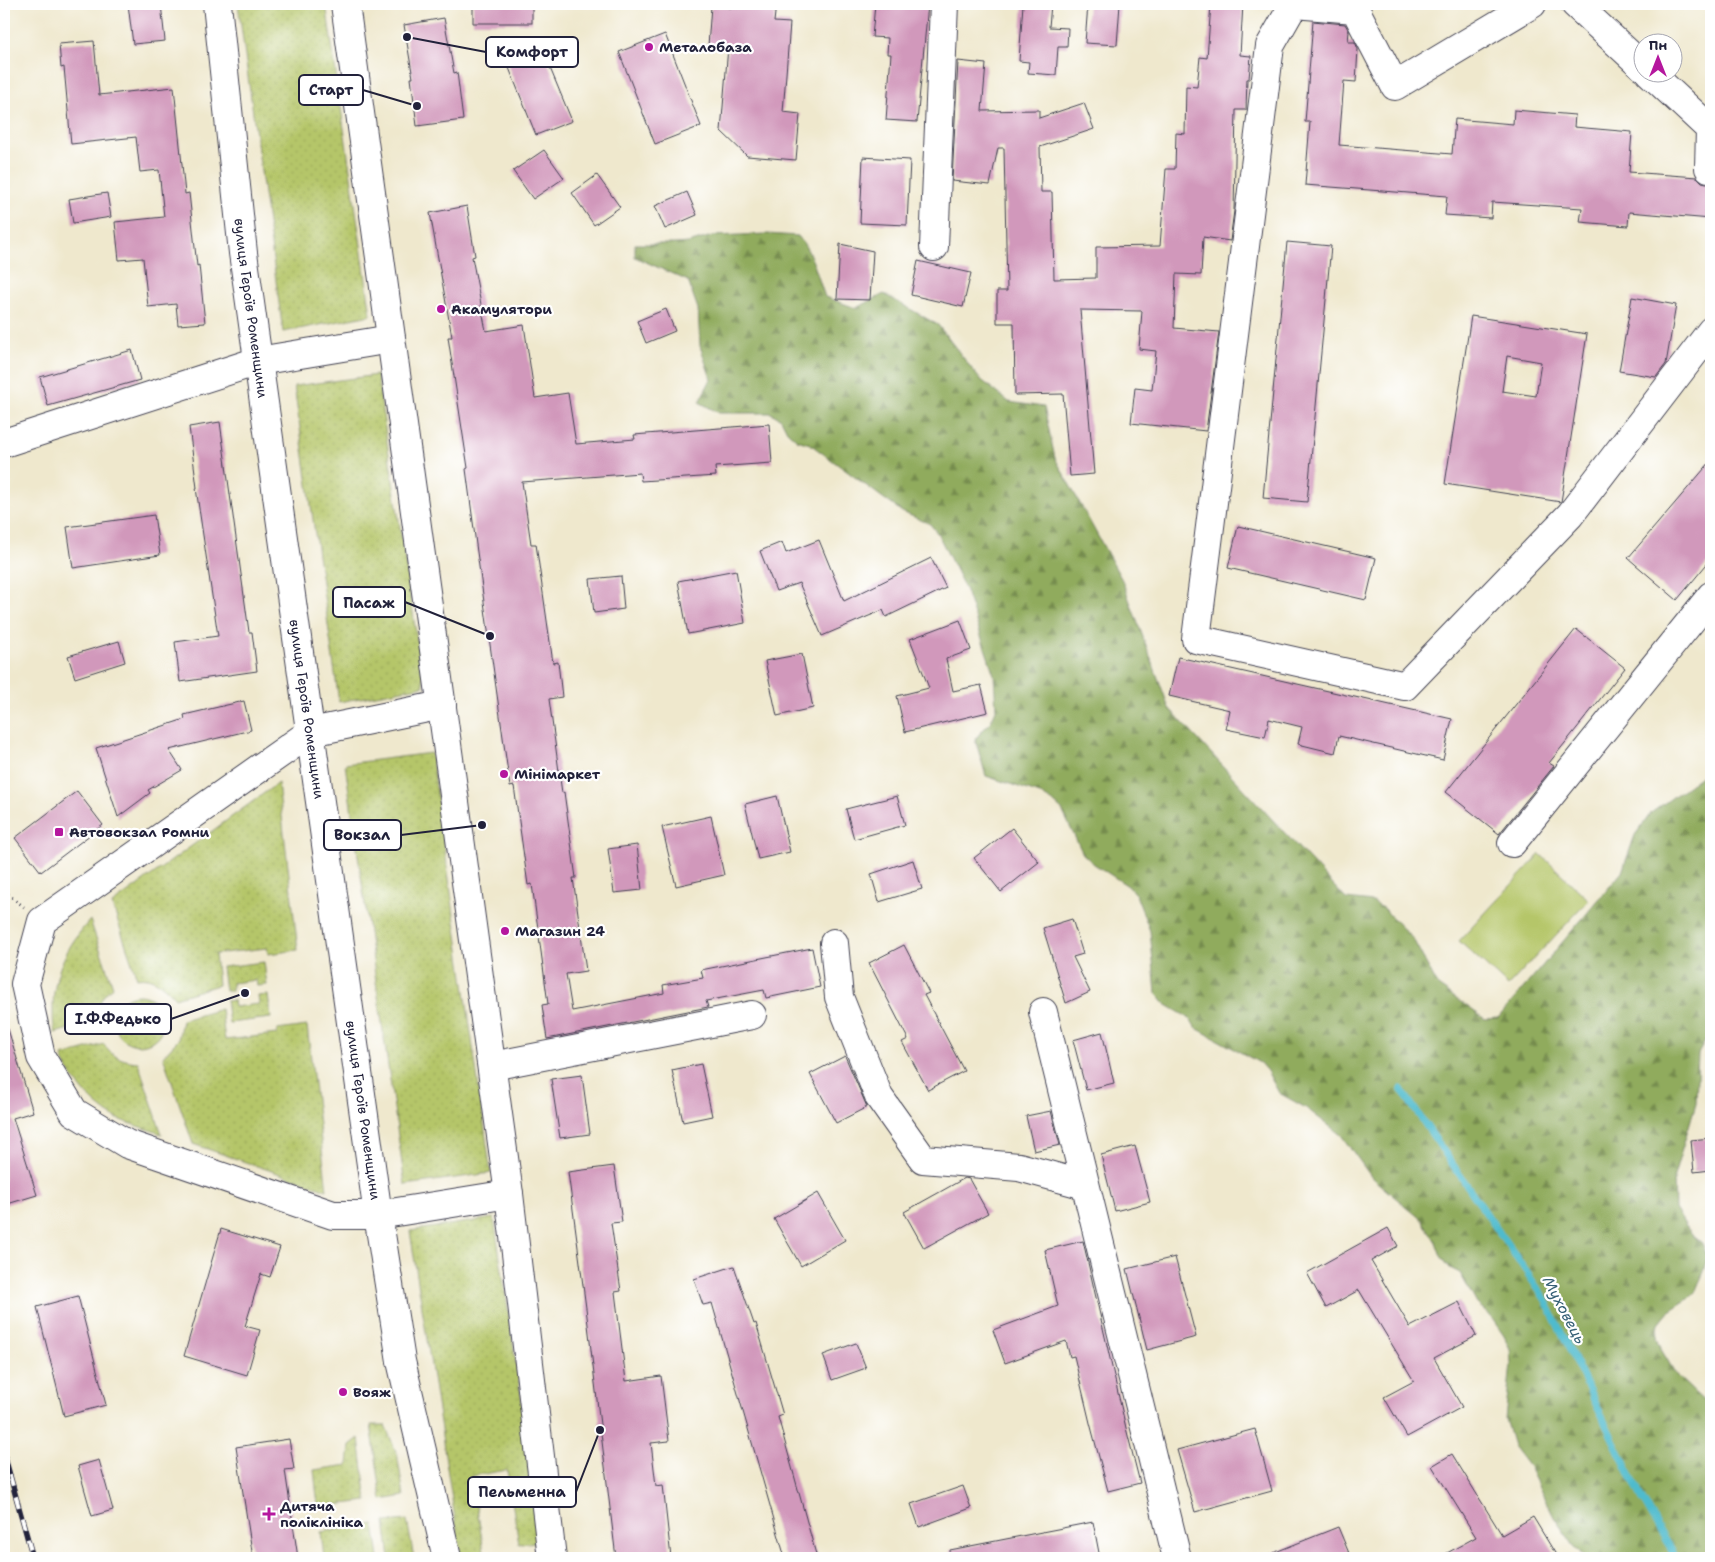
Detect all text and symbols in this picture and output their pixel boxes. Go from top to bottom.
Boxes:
north arrow [1632,32,1682,82]
text: Пн [1649,36,1667,54]
callout: Комфорт [486,37,578,67]
place label: Металобаза [659,38,752,56]
marker: Металобаза [643,41,655,53]
text: Комфорт [496,42,568,62]
callout: Старт [299,75,363,105]
text: Старт [309,80,353,100]
street label: вулиця Героїв Роменщини [230,217,272,399]
place label: Акамулятори [451,300,552,318]
marker: Акамулятори [435,303,447,315]
callout: Пасаж [333,587,405,617]
text: Пасаж [343,593,395,613]
street label: вулиця Героїв Роменщини [286,618,329,800]
place label: Мінімаркет [514,765,601,783]
marker: Мінімаркет [498,768,510,780]
callout: Вокзал [324,820,401,850]
place label: Автовокзал Ромни [69,823,210,841]
text: Вокзал [334,825,390,845]
marker: Автовокзал Ромни [53,826,65,838]
place label: Магазин 24 [515,922,605,940]
marker: Магазин 24 [499,925,511,937]
callout: І.Ф.Федько [65,1004,171,1034]
text: І.Ф.Федько [75,1009,162,1029]
street label: вулиця Героїв Роменщини [342,1019,385,1201]
water label: Муховець [1538,1273,1590,1348]
place label: Вояж [353,1383,391,1401]
marker: Вояж [337,1386,349,1398]
callout: Пельменна [468,1477,576,1507]
text: Пельменна [478,1482,566,1502]
place label: Дитяча поліклініка [280,1497,363,1531]
marker: Дитяча поліклініка [262,1507,276,1521]

